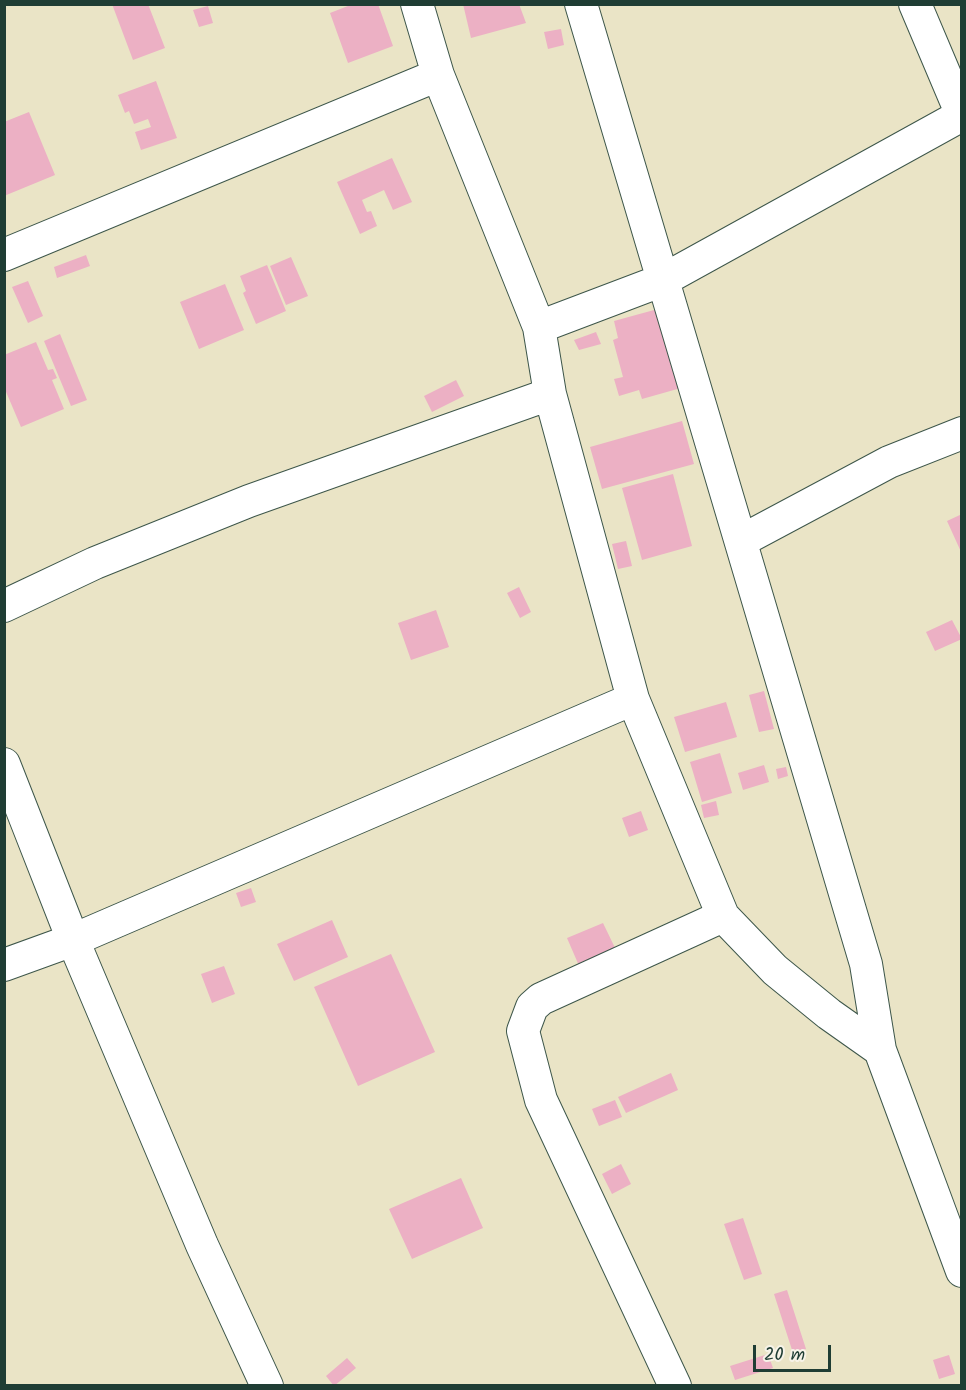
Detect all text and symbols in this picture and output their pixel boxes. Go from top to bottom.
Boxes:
scale bar [756,1333,834,1371]
text: 20 m [764,1341,805,1370]

